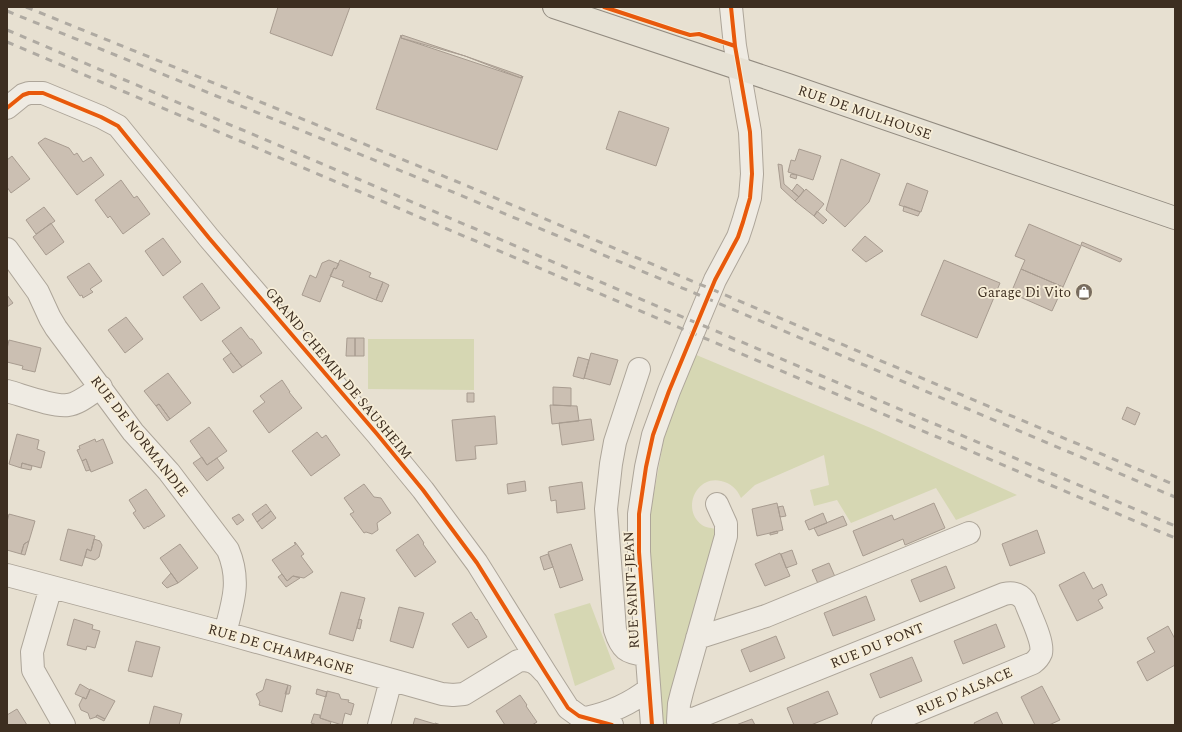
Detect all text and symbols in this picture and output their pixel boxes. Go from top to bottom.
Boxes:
street label: RUE DE MULHOUSE [795,80,935,145]
place label: Garage Di Vito [977,282,1071,303]
shop icon: Garage Di Vito [1074,282,1094,302]
street label: GRAND CHEMIN DE SAUSHEIM [260,283,417,464]
street label: RUE DE NORMANDIE [86,371,194,501]
street label: RUE SAINT-JEAN [618,531,645,649]
street label: RUE DU PONT [827,617,927,674]
street label: RUE DE CHAMPAGNE [206,619,356,680]
street label: RUE D'ALSACE [913,662,1016,721]

